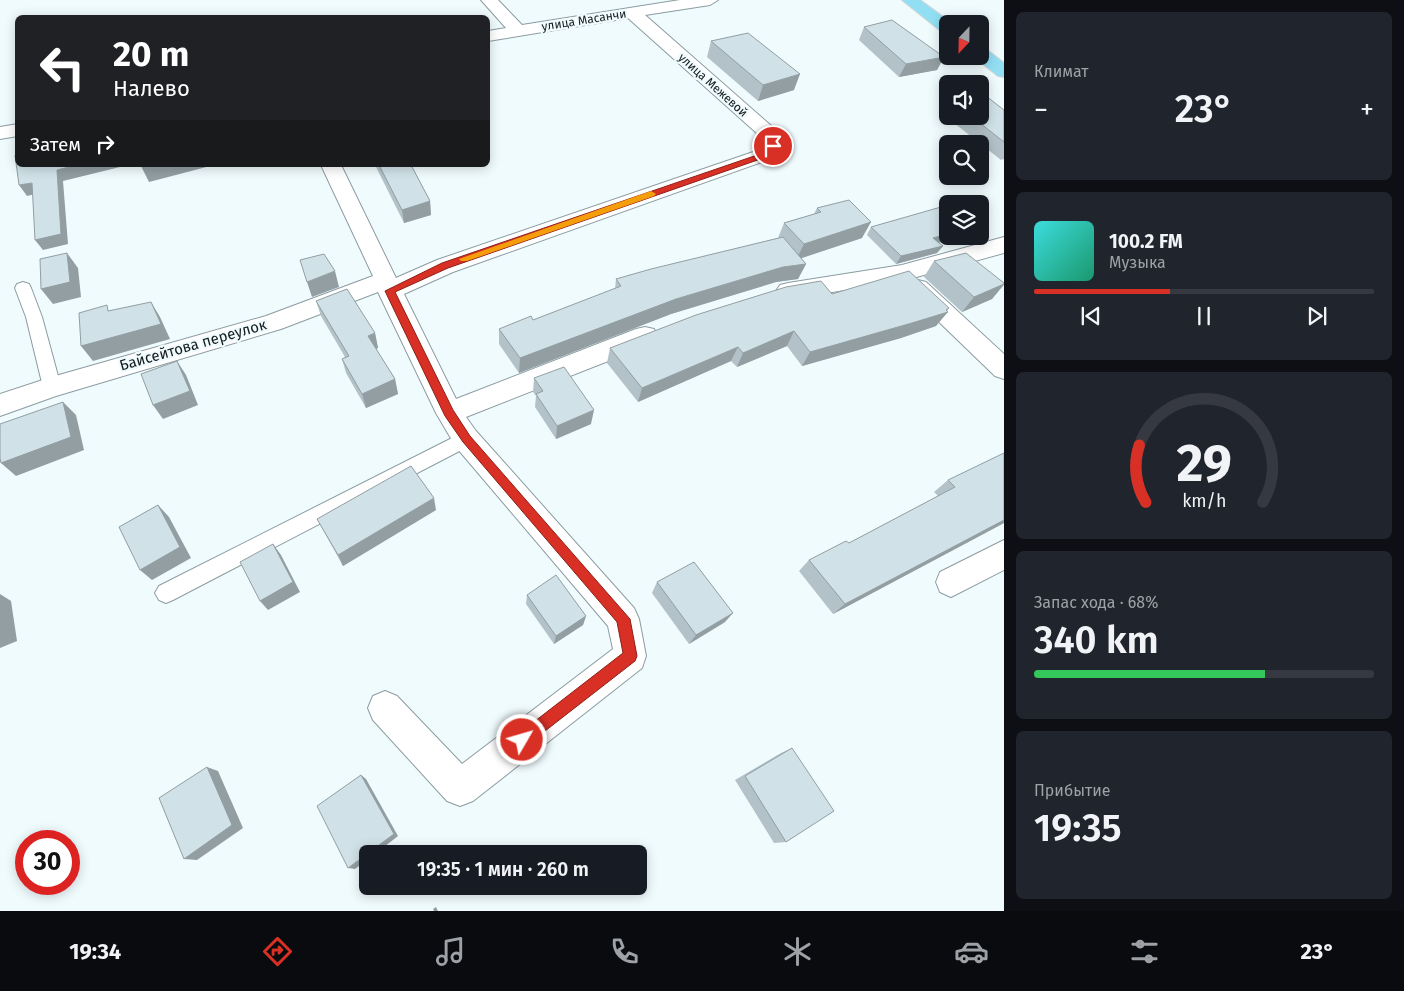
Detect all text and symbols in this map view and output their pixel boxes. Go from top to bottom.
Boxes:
street label: улица Масанчи [541,6,627,34]
north arrow [939,15,989,65]
map controls [939,15,989,245]
text: 20 m [113,33,189,75]
icon: left [30,35,95,100]
street label: улица Межевой [675,50,751,120]
text: Климат [1034,62,1089,81]
text: Налево [113,75,190,102]
button: sound [939,75,989,125]
text: 23° [1175,86,1233,132]
text: − [1034,93,1048,126]
text: + [1360,93,1374,126]
pin [752,125,794,167]
icon: right [91,130,119,158]
icon: arrive [759,132,787,160]
text: Затем [30,133,81,156]
button: search [939,135,989,185]
button: layers [939,195,989,245]
text: 100.2 FM [1109,230,1183,253]
text: Музыка [1109,253,1166,272]
icon: previous [1077,302,1105,330]
icon: pause [1190,302,1218,330]
icon: next [1303,302,1331,330]
street label: Байсейтова переулок [117,315,269,375]
text: 29 [1176,432,1232,495]
text: km/h [1182,490,1226,512]
text: Запас хода · 68% [1034,593,1158,612]
text: 340 km [1034,617,1159,663]
position arrow [495,713,547,765]
text: Прибытие [1034,781,1110,800]
text: 19:35 [1034,805,1122,851]
speed limit sign: 30 [15,830,80,895]
text: 19:35 · 1 мин · 260 m [417,858,589,881]
icon: directions [260,934,295,969]
icon: music [433,934,468,969]
icon: phone [607,934,642,969]
icon: climate [780,934,815,969]
icon: car [954,934,989,969]
icon: filters [1127,934,1162,969]
text: 19:34 [69,938,121,965]
text: 23° [1301,938,1335,965]

